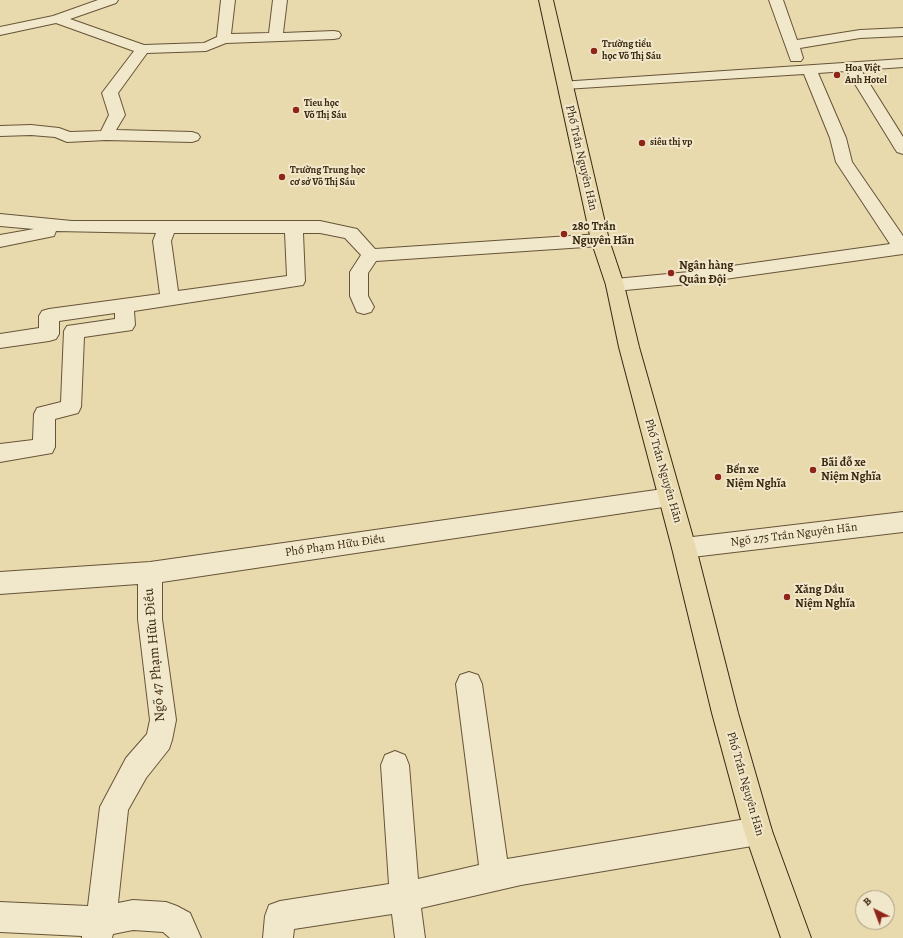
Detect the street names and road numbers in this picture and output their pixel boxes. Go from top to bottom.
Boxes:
street label: Phố Trần Nguyên Hãn [562,104,600,212]
street label: Phố Trần Nguyên Hãn [641,417,685,525]
street label: Ngõ 275 Trần Nguyên Hãn [730,520,858,550]
street label: Phố Phạm Hữu Điều [284,532,386,560]
street label: Ngõ 47 Phạm Hữu Điều [141,587,169,723]
street label: Phố Trần Nguyên Hãn [723,730,767,838]

